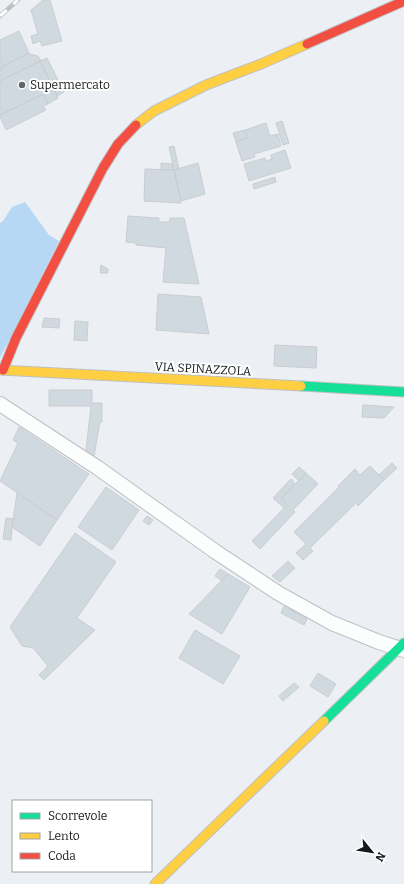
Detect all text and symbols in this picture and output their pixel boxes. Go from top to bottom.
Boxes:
place label: Supermercato [30,78,110,92]
marker: Supermercato [17,80,27,90]
street label: VIA SPINAZZOLA [154,359,252,379]
legend [12,800,152,872]
text: Scorrevole [48,809,107,823]
text: Lento [48,829,80,843]
north arrow [352,832,392,872]
text: Coda [48,849,76,863]
text: N [372,850,388,864]

